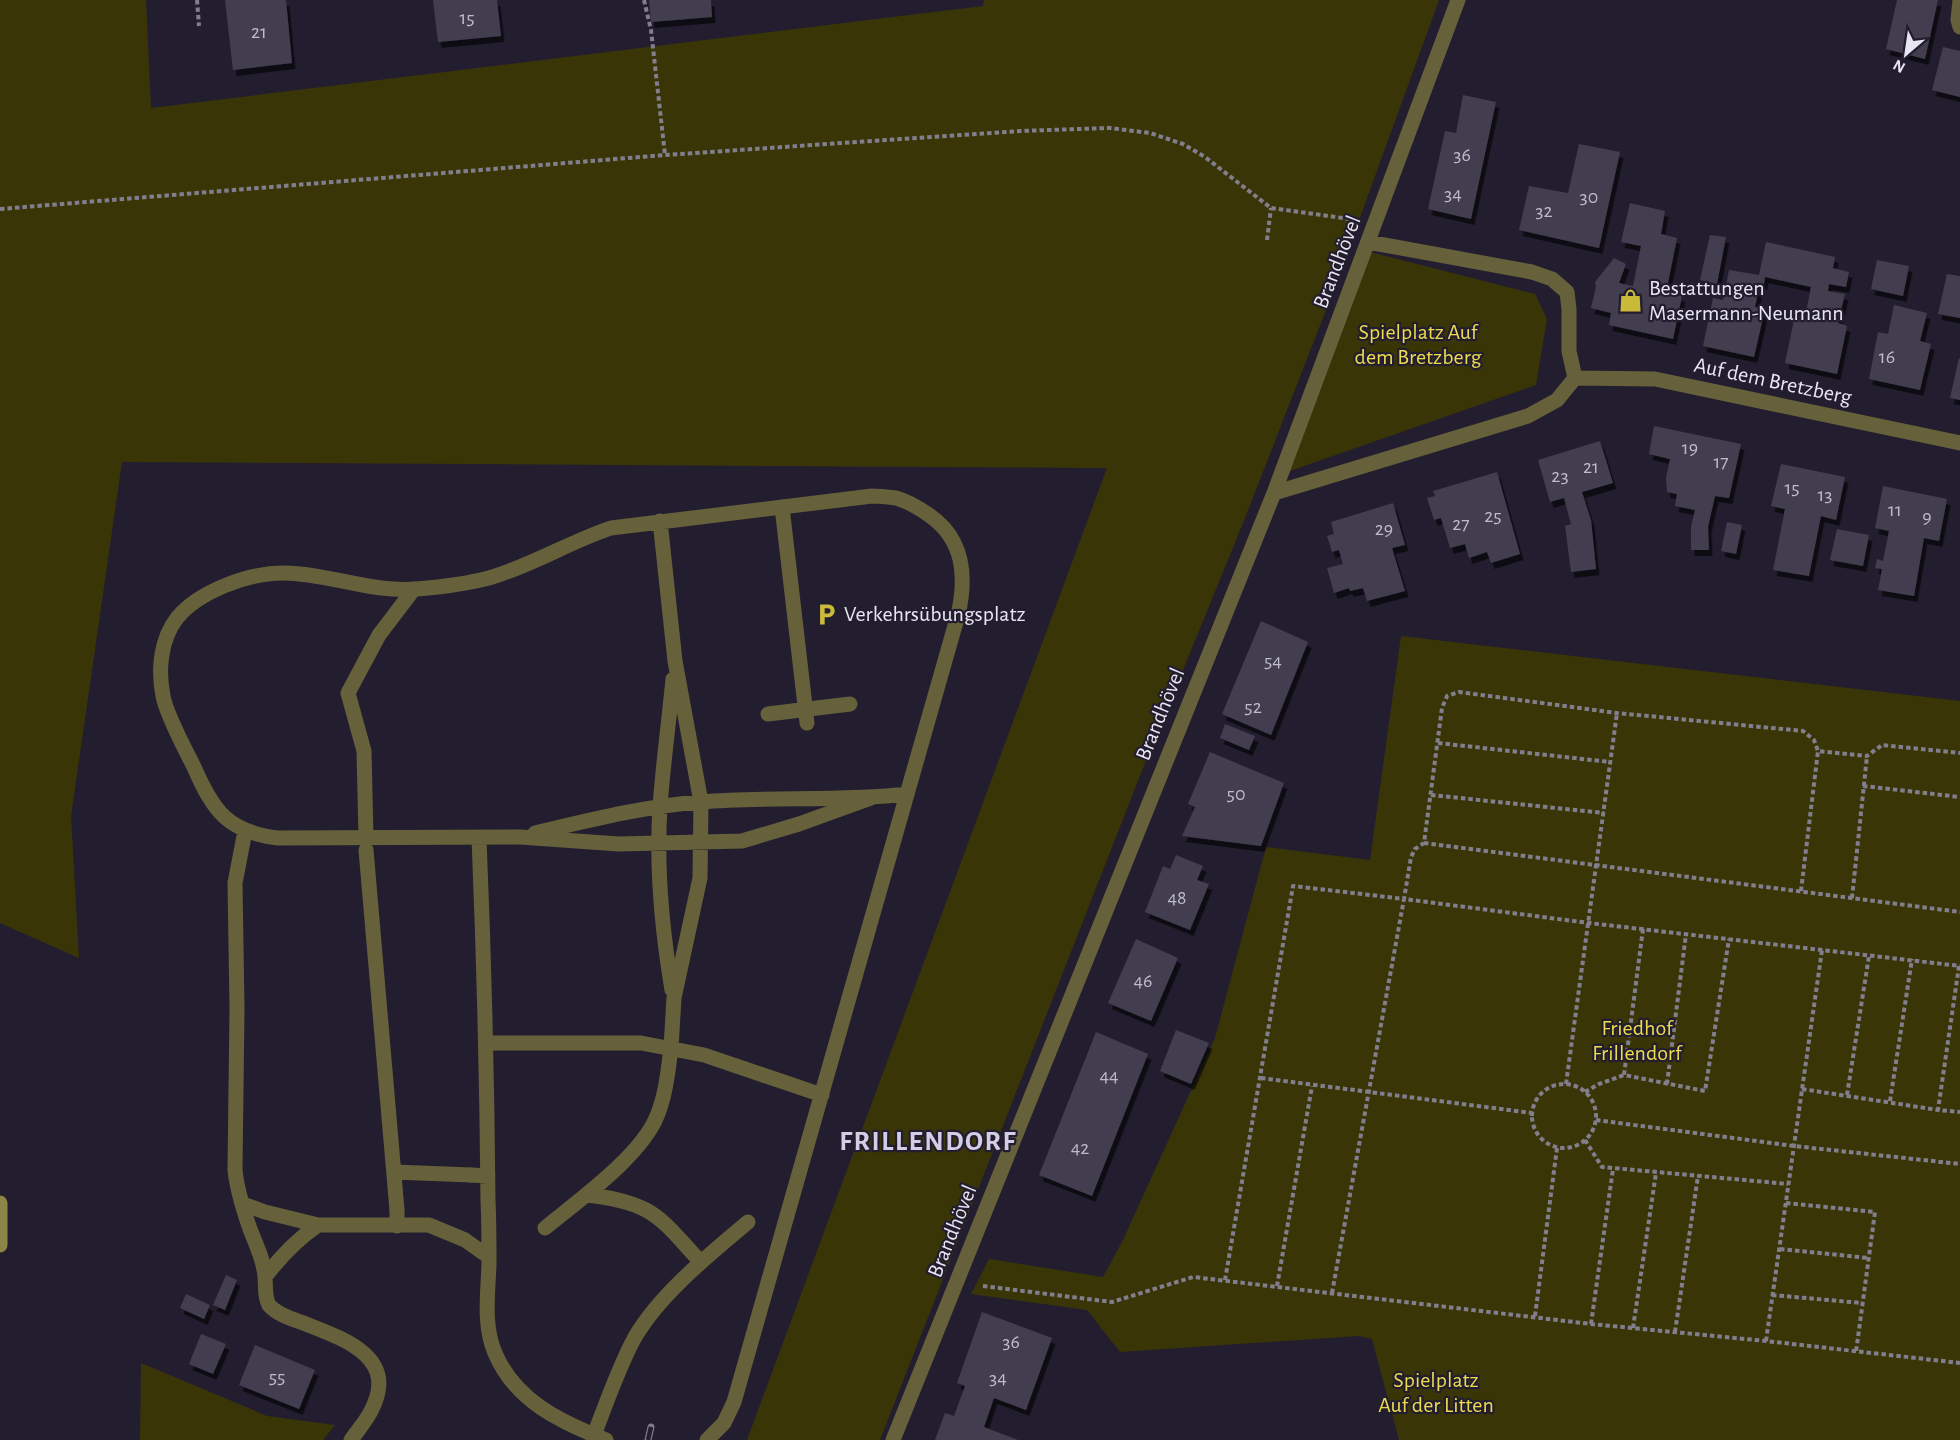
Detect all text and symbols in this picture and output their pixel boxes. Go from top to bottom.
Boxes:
house number: 15 [459,8,475,28]
house number: 21 [251,22,267,42]
north arrow [1876,24,1936,84]
text: N [1890,57,1908,76]
house number: 36 [1453,145,1471,165]
house number: 34 [1444,184,1462,204]
house number: 30 [1580,187,1598,207]
house number: 32 [1535,201,1553,221]
street label: Brandhövel [1309,212,1365,312]
place label: Bestattungen Masermann-Neumann [1649,277,1844,324]
shop icon: Bestattungen Masermann-Neumann [1618,288,1644,314]
park label: Spielplatz Auf dem Bretzberg [1355,321,1482,368]
house number: 16 [1879,347,1895,367]
street label: Auf dem Bretzberg [1692,354,1854,409]
house number: 19 [1682,438,1698,458]
house number: 17 [1713,452,1729,472]
house number: 21 [1583,457,1599,477]
house number: 23 [1551,466,1569,486]
house number: 15 [1784,478,1800,498]
house number: 13 [1817,485,1833,505]
house number: 11 [1888,500,1902,520]
house number: 25 [1484,506,1502,526]
house number: 9 [1922,507,1932,527]
house number: 27 [1452,514,1470,534]
house number: 29 [1375,519,1393,539]
parking icon: Verkehrsübungsplatz [813,601,839,627]
place label: Verkehrsübungsplatz [844,603,1026,625]
house number: 54 [1264,651,1282,671]
street label: Brandhövel [1132,665,1188,763]
house number: 52 [1244,697,1262,717]
house number: 50 [1227,784,1245,804]
house number: 48 [1167,888,1187,908]
house number: 46 [1133,971,1153,991]
park label: Friedhof Frillendorf [1592,1017,1683,1064]
house number: 44 [1099,1066,1119,1086]
district label: FRILLENDORF [839,1128,1017,1156]
house number: 42 [1071,1138,1089,1158]
street label: Brandhövel [924,1182,980,1280]
house number: 36 [1002,1332,1020,1352]
house number: 55 [269,1367,285,1387]
house number: 34 [989,1368,1007,1388]
park label: Spielplatz Auf der Litten [1378,1369,1494,1416]

